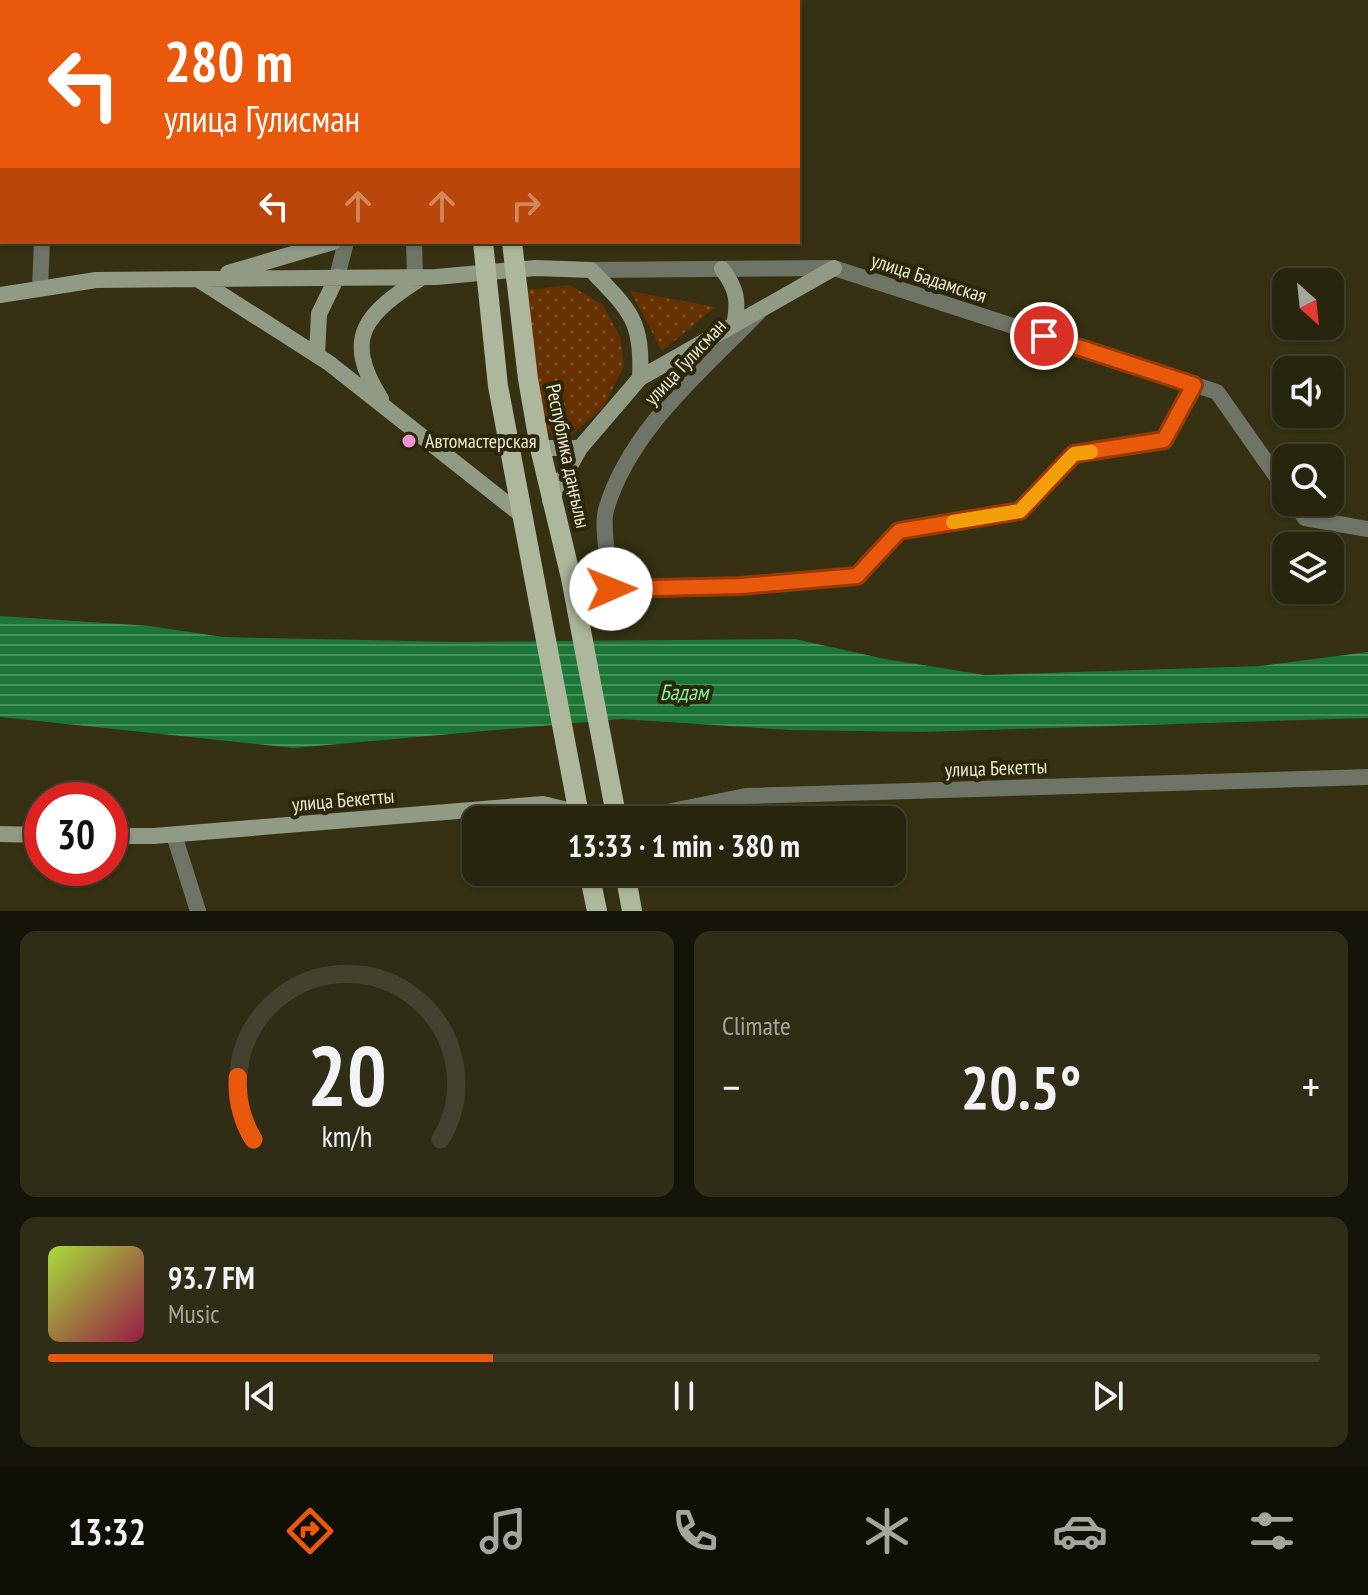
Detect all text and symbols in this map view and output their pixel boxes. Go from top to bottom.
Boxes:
text: 280 m [164,25,293,97]
icon: left [32,32,136,136]
text: улица Гулисман [164,95,360,142]
icon: left [252,184,296,228]
icon: ahead [336,184,380,228]
icon: ahead [420,184,464,228]
icon: right [504,184,548,228]
street label: улица Бадамская [868,247,990,309]
north arrow [1272,268,1344,340]
map controls [1272,268,1344,604]
pin [1010,302,1078,370]
street label: улица Гулисман [638,313,732,411]
icon: arrive [1022,314,1066,358]
button: sound [1272,356,1344,428]
street label: Республика даңғылы [540,382,596,530]
place label: Автомастерская [425,428,536,454]
marker: Автомастерская [400,432,418,450]
button: search [1272,444,1344,516]
button: layers [1272,532,1344,604]
position arrow [569,547,653,631]
water label: Бадам [660,678,710,706]
street label: улица Бекетты [944,753,1048,783]
speed limit sign: 30 [24,782,128,886]
street label: улица Бекетты [291,783,395,817]
text: 13:33 · 1 min · 380 m [568,826,800,865]
text: Climate [722,1009,791,1042]
text: 20 [307,1021,387,1129]
text: 20.5° [961,1048,1081,1126]
text: − [722,1058,740,1115]
text: + [1302,1058,1320,1115]
text: km/h [322,1118,372,1155]
text: 93.7 FM [168,1258,255,1297]
text: Music [168,1297,220,1330]
icon: previous [238,1374,282,1418]
icon: pause [662,1374,706,1418]
icon: next [1086,1374,1130,1418]
icon: directions [282,1503,338,1559]
icon: music [475,1503,531,1559]
icon: phone [667,1503,723,1559]
icon: climate [859,1503,915,1559]
icon: car [1052,1503,1108,1559]
icon: filters [1244,1503,1300,1559]
text: 13:32 [68,1508,146,1555]

